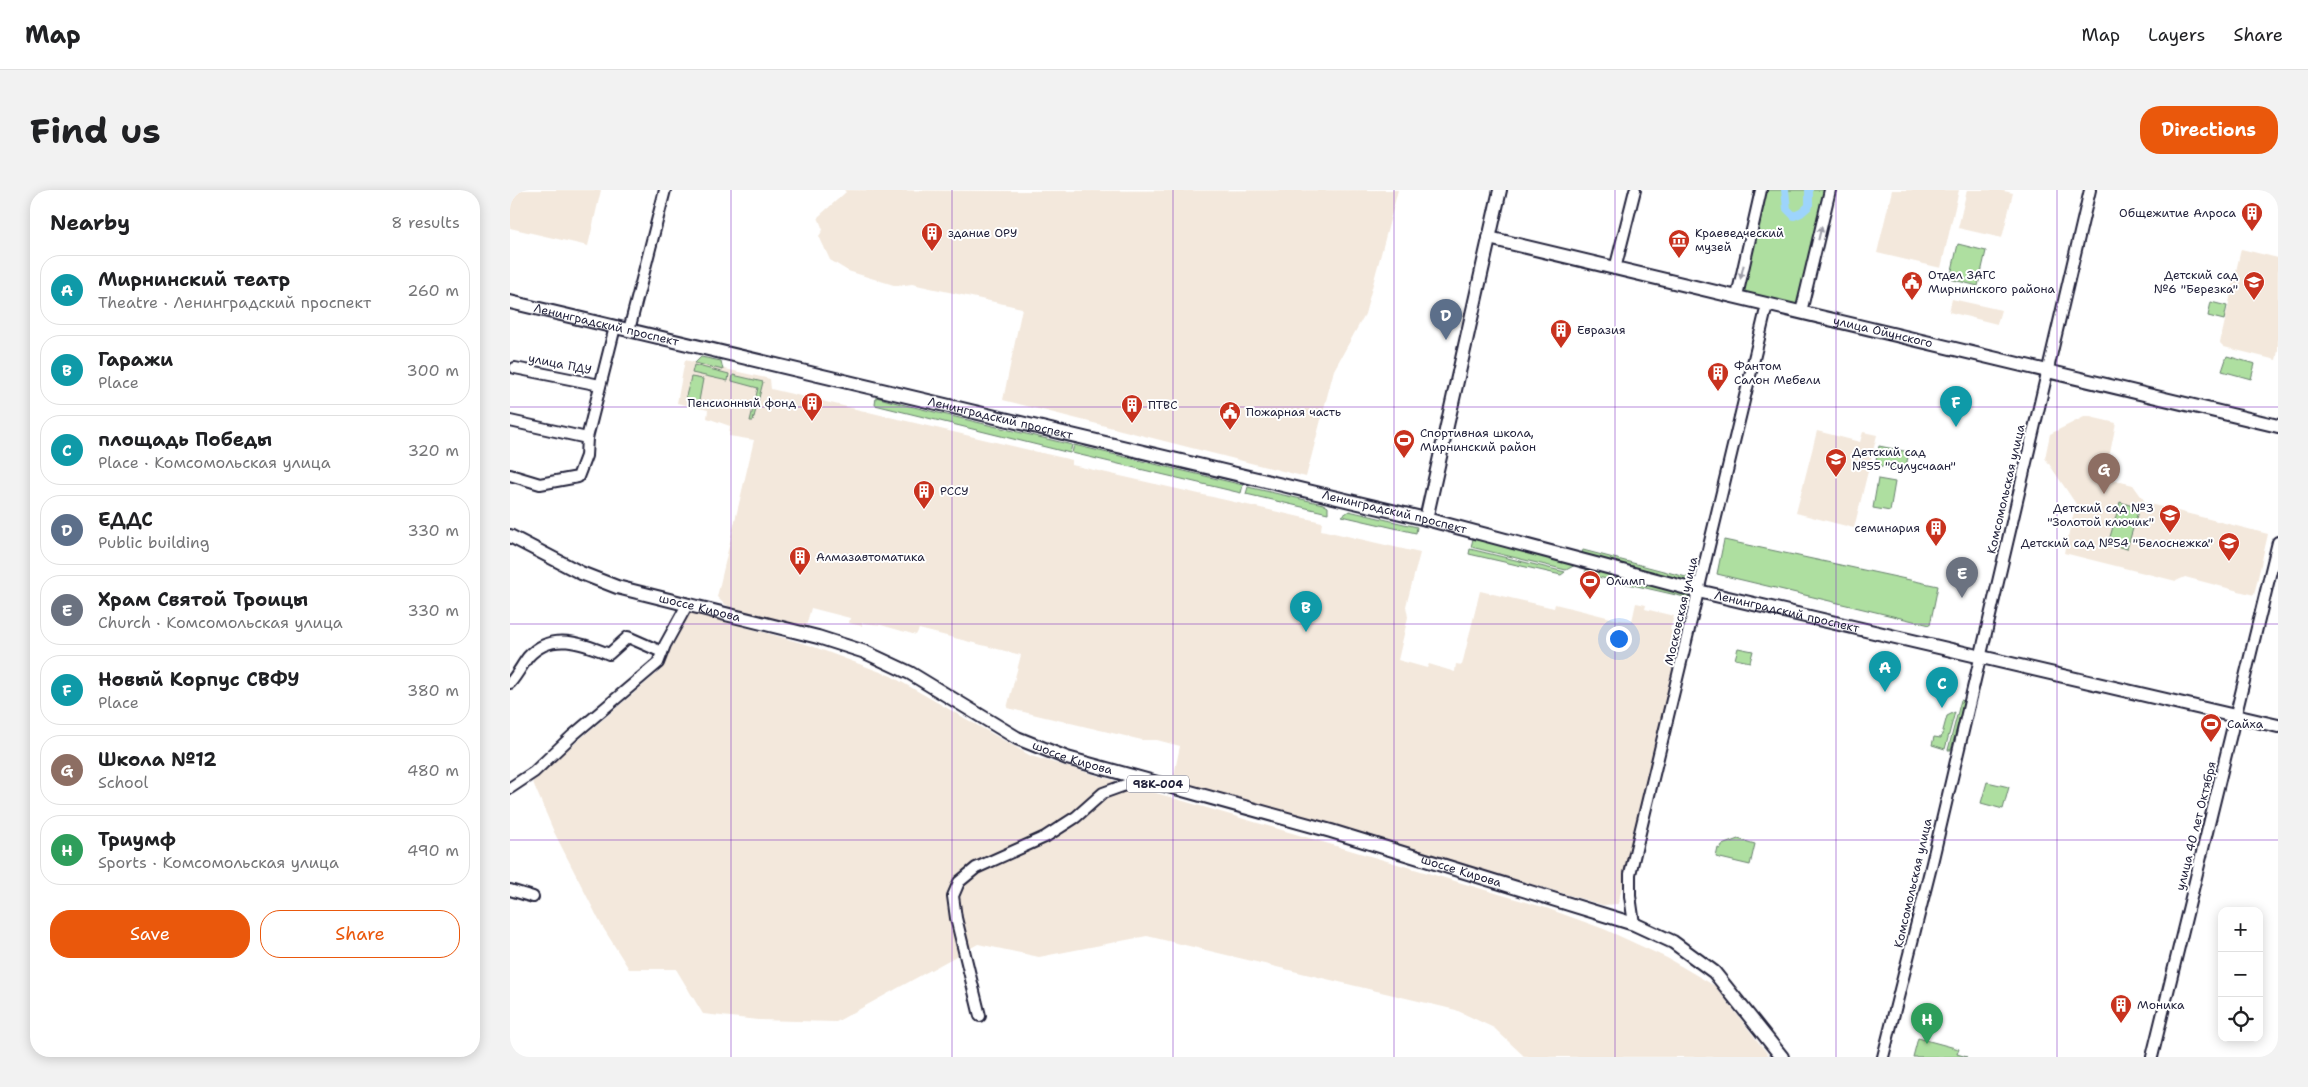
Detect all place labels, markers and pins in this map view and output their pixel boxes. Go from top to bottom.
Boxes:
building icon: Общежитие Алроса [2240,201,2264,232]
place label: Общежитие Алроса [2119,205,2237,221]
building icon: здание ОРУ [920,221,944,252]
place label: здание ОРУ [948,225,1017,241]
place label: Краеведческий музей [1695,225,1784,255]
museum icon: Краеведческий музей [1667,228,1691,259]
place label: Отдел ЗАГС Мирнинского района [1928,267,2056,297]
place label: Детский сад №6 "Березка" [2154,267,2238,297]
public building icon: Отдел ЗАГС Мирнинского района [1900,270,1924,301]
school or university icon: Детский сад №6 "Березка" [2242,270,2266,301]
pin: D [1430,299,1462,340]
building icon: Евразия [1549,318,1573,349]
place label: Евразия [1577,322,1625,338]
place label: Фантом Салон Мебели [1734,358,1821,388]
building icon: Фантом Салон Мебели [1706,361,1730,392]
pin: F [1940,386,1972,427]
building icon: Пенсионный фонд [800,391,824,422]
building icon: ПТВС [1120,393,1144,424]
place label: Пенсионный фонд [688,395,796,411]
place label: ПТВС [1148,397,1178,413]
public building icon: Пожарная часть [1218,400,1242,431]
place label: Пожарная часть [1246,404,1341,420]
place label: Спортивная школа, Мирнинский район [1420,425,1536,455]
sports icon: Спортивная школа, Мирнинский район [1392,428,1416,459]
place label: Детский сад №55 "Сулусчаан" [1852,444,1956,474]
school or university icon: Детский сад №55 "Сулусчаан" [1824,447,1848,478]
pin: G [2088,453,2120,494]
building icon: РССУ [912,479,936,510]
place label: РССУ [940,483,969,499]
place label: Детский сад №3 "Золотой ключик" [2047,500,2154,530]
school or university icon: Детский сад №3 "Золотой ключик" [2158,503,2182,534]
building icon: семинария [1924,516,1948,547]
place label: семинария [1855,520,1920,536]
school or university icon: Детский сад №54 "Белоснежка" [2217,531,2241,562]
place label: Детский сад №54 "Белоснежка" [2021,535,2213,551]
building icon: Алмазавтоматика [788,545,812,576]
place label: Алмазавтоматика [816,549,925,565]
pin: E [1946,557,1978,598]
sports icon: Олимп [1578,569,1602,600]
place label: Олимп [1606,573,1645,589]
pin: B [1290,591,1322,632]
pin: A [1869,651,1901,692]
pin: C [1926,667,1958,708]
sports icon: Сайха [2199,712,2223,743]
place label: Сайха [2227,716,2264,732]
building icon: Моника [2109,993,2133,1024]
place label: Моника [2137,997,2185,1013]
pin: H [1911,1003,1943,1044]

